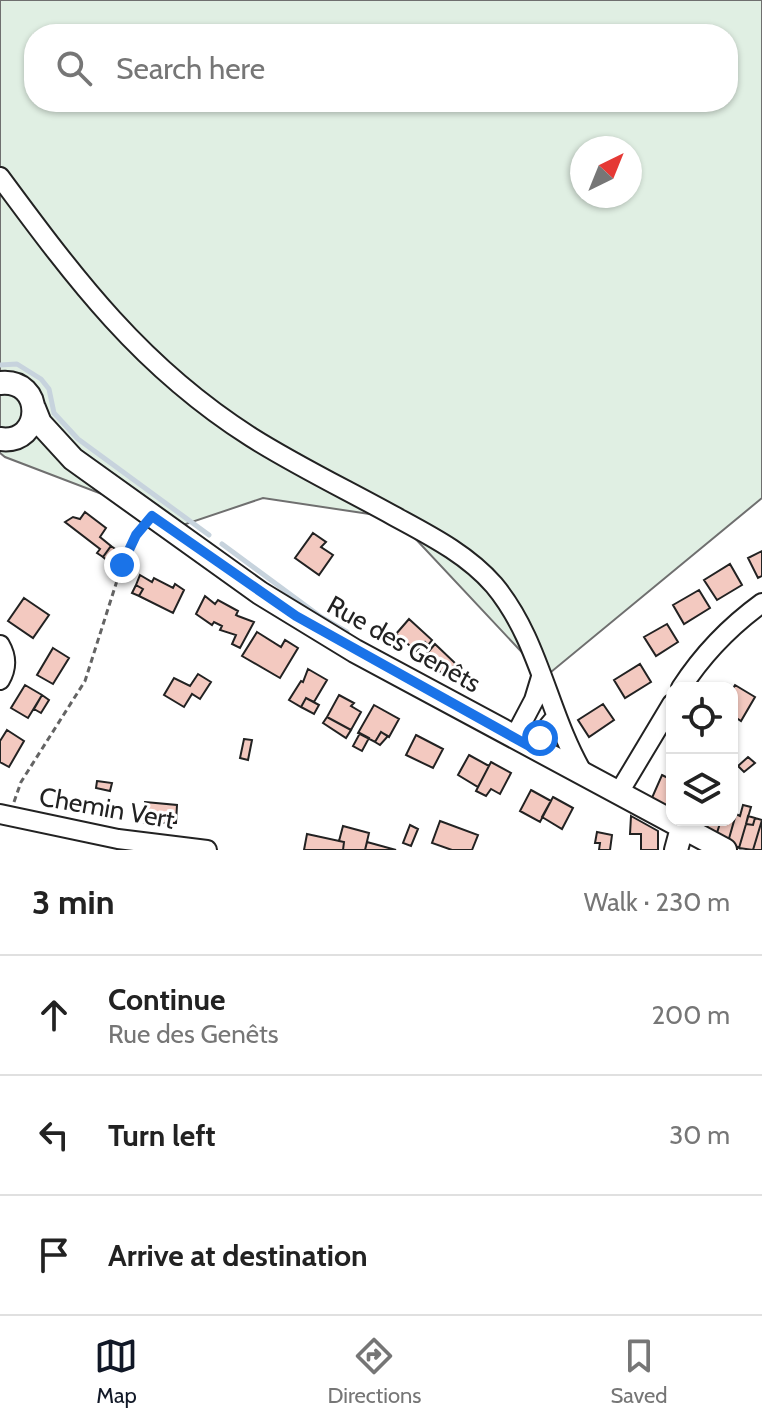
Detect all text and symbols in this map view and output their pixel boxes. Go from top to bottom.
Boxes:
search box [24,24,738,112]
icon: search [52,46,96,90]
text: Search here [116,50,265,87]
north arrow [570,136,642,208]
route end [104,547,140,583]
street label: Rue des Genêts [322,589,487,699]
map controls [666,682,738,826]
button: locate [666,682,738,754]
route start [522,720,558,756]
button: layers [666,754,738,826]
street label: Chemin Vert [37,780,177,836]
text: 3 min [32,881,114,923]
text: Walk · 230 m [584,886,730,918]
text: Continue [108,981,225,1018]
icon: ahead [32,993,76,1037]
text: 200 m [651,999,730,1031]
text: Rue des Genêts [108,1018,279,1050]
icon: left [32,1113,76,1157]
text: Turn left [108,1117,216,1154]
text: 30 m [669,1119,730,1151]
icon: arrive [32,1233,76,1277]
text: Arrive at destination [108,1237,368,1274]
tab: Map [94,1334,138,1409]
tab: Directions [327,1334,421,1409]
tab: Saved [610,1334,668,1409]

